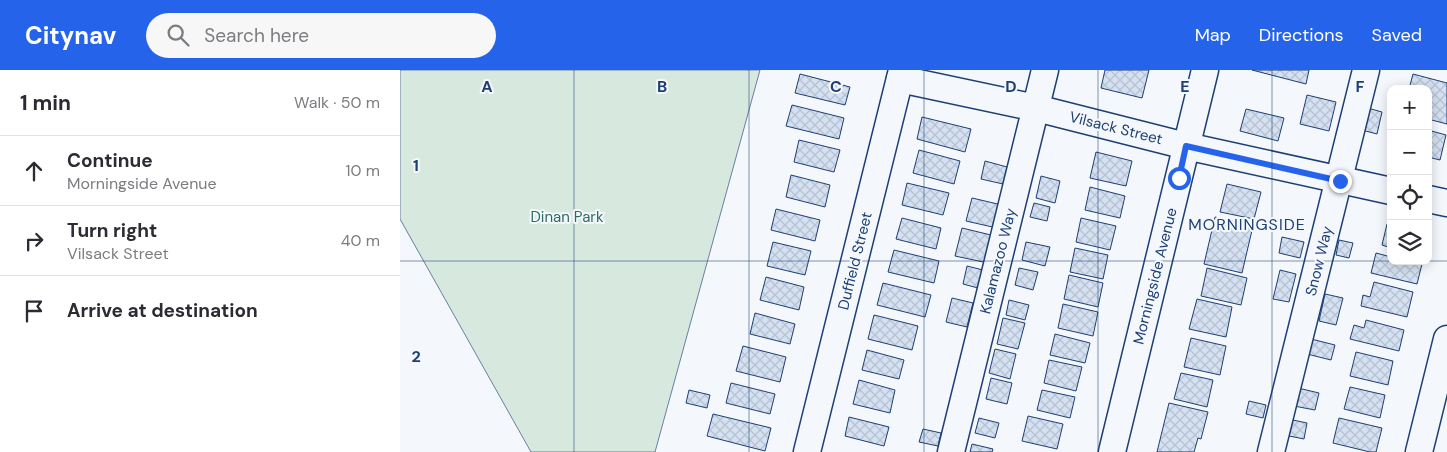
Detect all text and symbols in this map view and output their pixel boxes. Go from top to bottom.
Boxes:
search box [146,13,496,58]
text: Citynav [25,20,116,51]
icon: search [164,21,192,49]
text: Search here [204,23,309,48]
text: Map [1195,23,1231,47]
text: Directions [1259,23,1344,47]
text: Saved [1372,23,1422,47]
text: A [481,76,493,97]
text: B [657,76,667,97]
text: C [830,76,842,97]
text: D [1005,76,1017,97]
text: E [1180,76,1190,97]
text: F [1356,76,1365,97]
map controls [1387,85,1432,265]
button: + [1387,85,1432,130]
text: 1 min [20,89,71,117]
text: Walk · 50 m [294,92,380,113]
street label: Vilsack Street [1067,107,1165,149]
button: − [1387,130,1432,175]
text: Continue [67,148,153,173]
text: 1 [413,155,419,176]
icon: ahead [20,157,48,185]
text: 10 m [346,160,380,181]
route start [1168,167,1191,190]
route end [1329,170,1352,193]
text: Morningside Avenue [67,173,217,194]
button: locate [1387,175,1432,220]
street label: Kalamazoo Way [975,205,1021,316]
street label: Morningside Avenue [1128,206,1182,346]
park label: Dinan Park [531,207,604,227]
street label: Duffield Street [833,210,877,312]
district label: MORNINGSIDE [1188,214,1306,235]
text: Turn right [67,218,157,243]
button: layers [1387,220,1432,265]
street label: Snow Way [1301,223,1338,298]
icon: right [20,227,48,255]
text: 40 m [341,230,380,251]
text: Vilsack Street [67,243,169,264]
icon: arrive [20,297,48,325]
text: Arrive at destination [67,298,258,323]
text: 2 [411,346,421,367]

